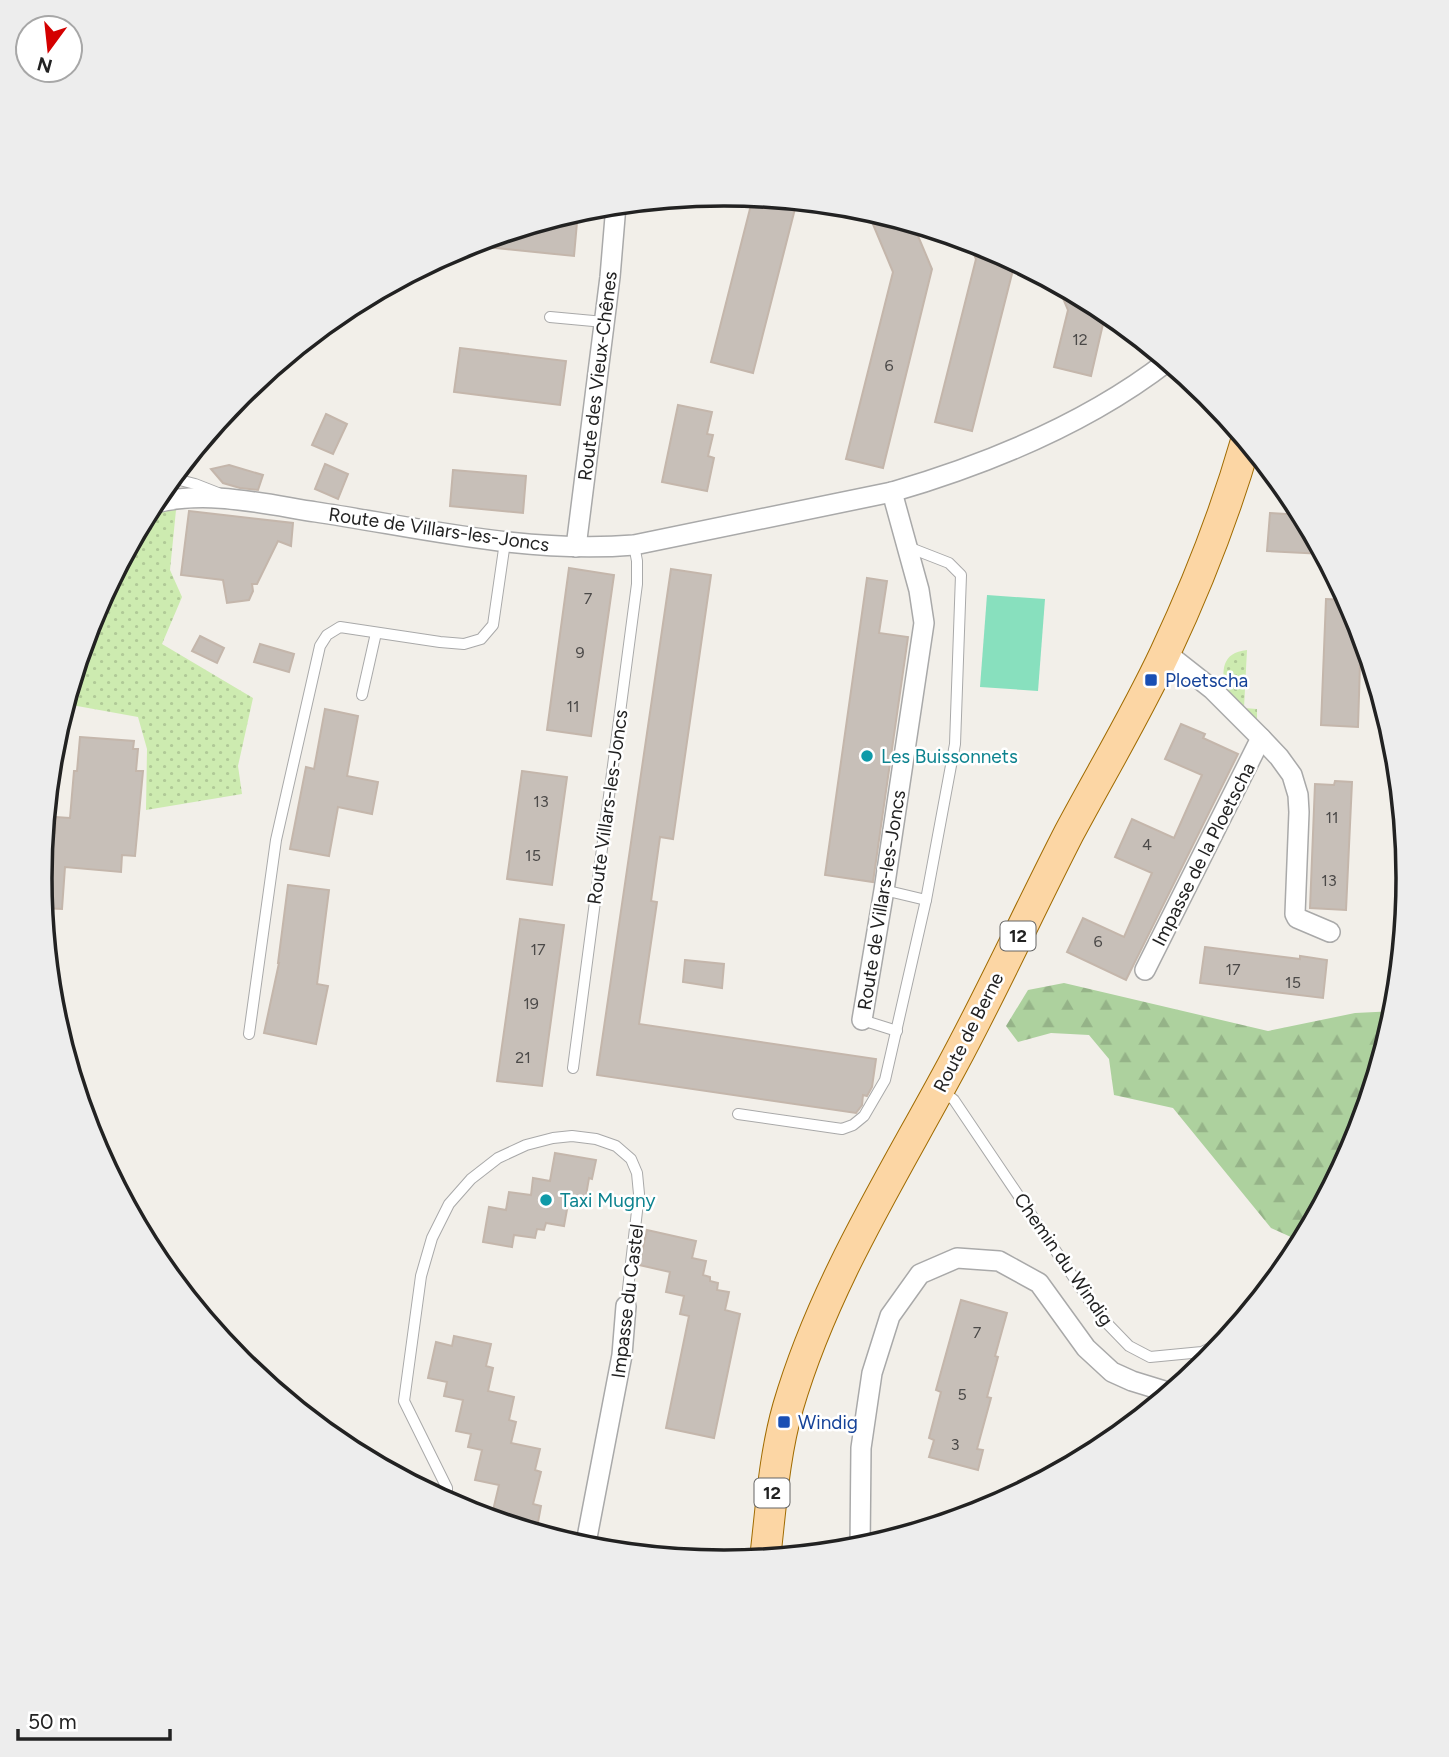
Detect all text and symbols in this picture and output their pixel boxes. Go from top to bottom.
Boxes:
north arrow [14,14,84,84]
text: N [35,52,55,78]
street label: Route des Vieux-Chênes [573,270,622,482]
house number: 12 [1072,330,1088,349]
house number: 6 [884,356,894,375]
street label: Route de Villars-les-Joncs [327,503,551,556]
house number: 7 [584,589,593,608]
house number: 9 [575,643,585,662]
place label: Ploetscha [1165,669,1248,692]
marker: Ploetscha [1143,672,1159,688]
house number: 11 [566,697,580,716]
street label: Route Villars-les-Joncs [582,708,633,906]
place label: Les Buissonnets [881,745,1018,768]
marker: Les Buissonnets [859,748,875,764]
street label: Impasse de la Ploetscha [1147,759,1260,950]
street label: Route de Villars-les-Joncs [853,788,910,1012]
house number: 13 [533,792,549,811]
house number: 11 [1325,808,1339,827]
house number: 4 [1142,835,1152,854]
house number: 15 [525,846,541,865]
house number: 13 [1321,871,1337,890]
road number: 12 [1000,922,1036,951]
house number: 6 [1093,932,1103,951]
house number: 17 [530,940,546,959]
house number: 17 [1225,960,1241,979]
street label: Route de Berne [928,969,1008,1096]
house number: 15 [1285,973,1301,992]
house number: 19 [523,994,539,1013]
house number: 21 [515,1048,531,1067]
street label: Chemin du Windig [1009,1188,1118,1330]
place label: Taxi Mugny [560,1189,655,1212]
marker: Taxi Mugny [538,1192,554,1208]
street label: Impasse du Castel [607,1223,648,1380]
house number: 7 [973,1323,982,1342]
house number: 5 [957,1385,967,1404]
place label: Windig [798,1411,858,1434]
marker: Windig [776,1414,792,1430]
house number: 3 [951,1435,959,1454]
road number: 12 [754,1478,790,1508]
scale bar [18,1698,170,1742]
text: 50 m [28,1709,77,1734]

